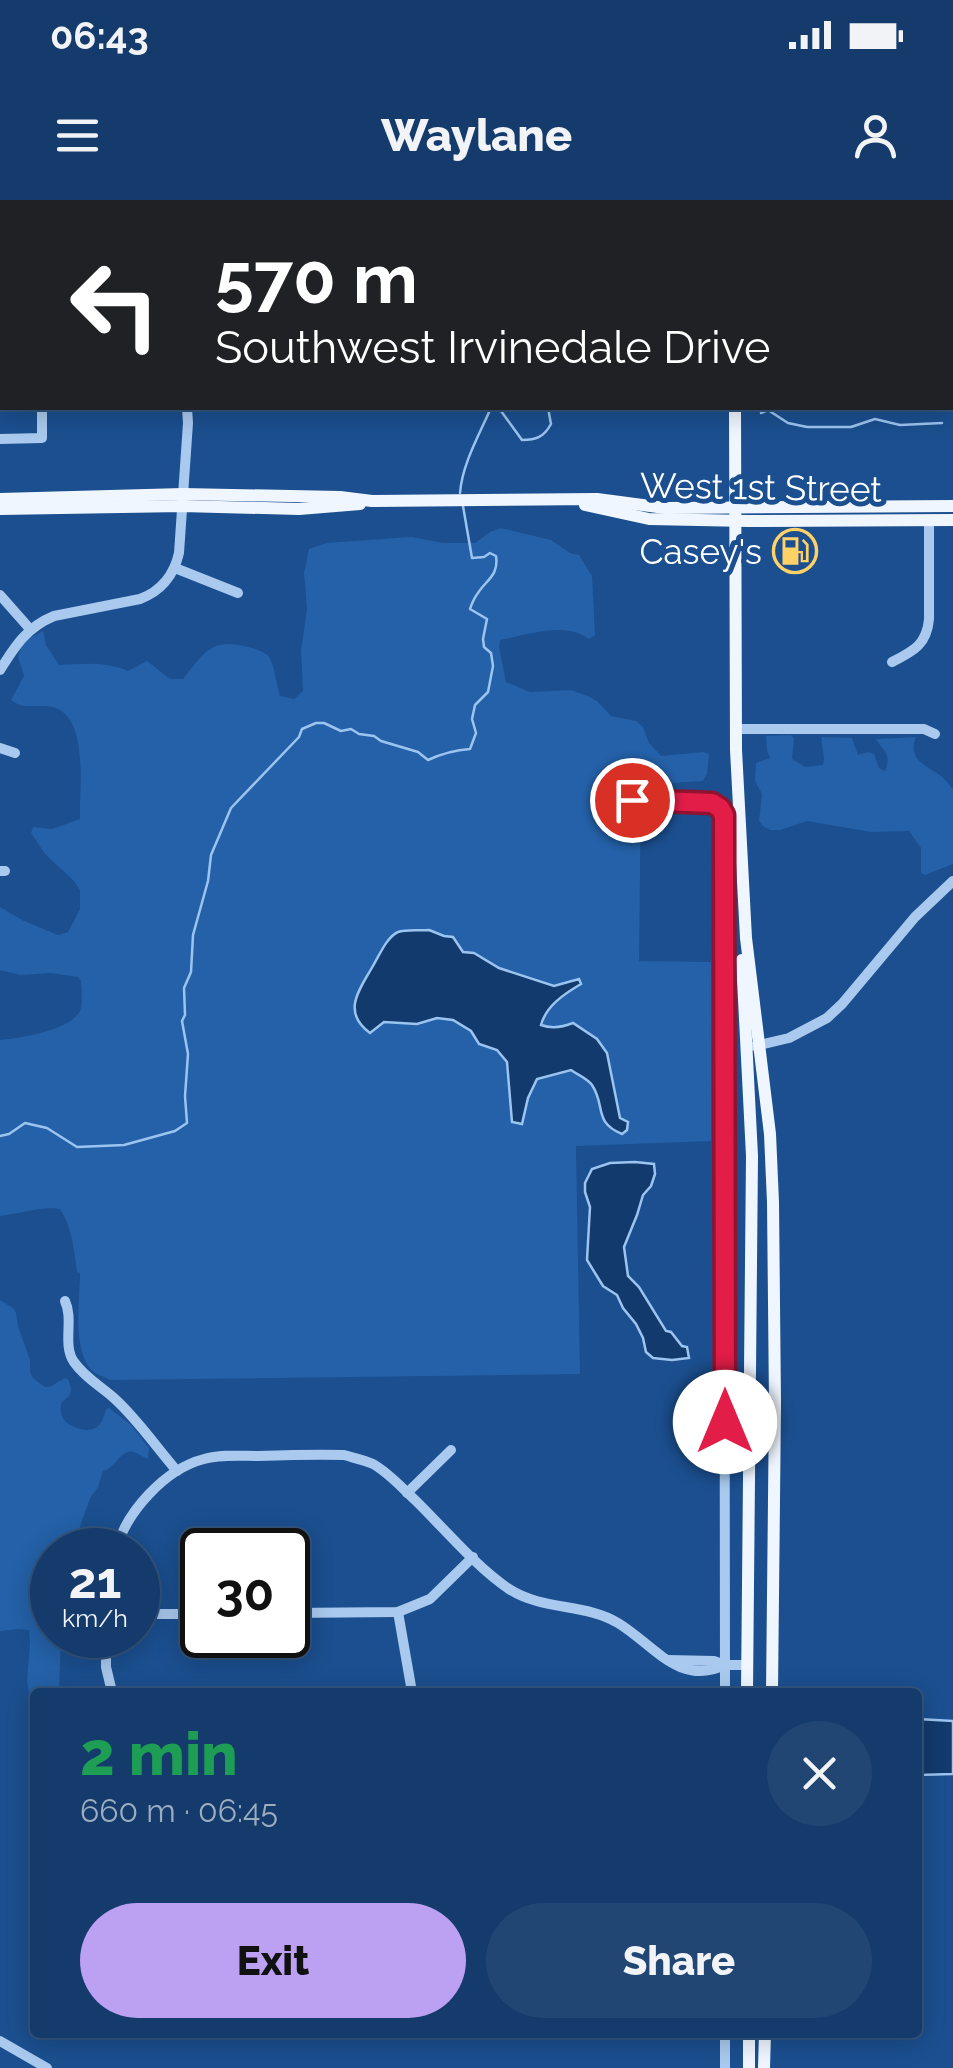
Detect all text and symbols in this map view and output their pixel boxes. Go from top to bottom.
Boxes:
text: 06:43 [50,13,149,58]
icon: menu [50,108,105,163]
icon: person [848,108,903,163]
text: Waylane [381,109,572,162]
text: 570 m [215,237,418,319]
icon: left [50,240,180,370]
text: Southwest Irvinedale Drive [215,321,770,374]
street label: West 1st Street [640,464,883,510]
fuel station icon: Casey's [772,528,818,574]
place label: Casey's [640,531,762,572]
pin [590,758,675,843]
icon: arrive [605,773,660,828]
position arrow [673,1370,777,1474]
speed limit sign: 30 [180,1528,310,1658]
text: 21 [69,1551,121,1610]
text: km/h [62,1603,128,1633]
text: 2 min [80,1719,238,1789]
button: close [767,1721,872,1826]
text: 660 m · 06:45 [80,1792,278,1829]
button: Exit [80,1903,466,2018]
button: Share [486,1903,872,2018]

